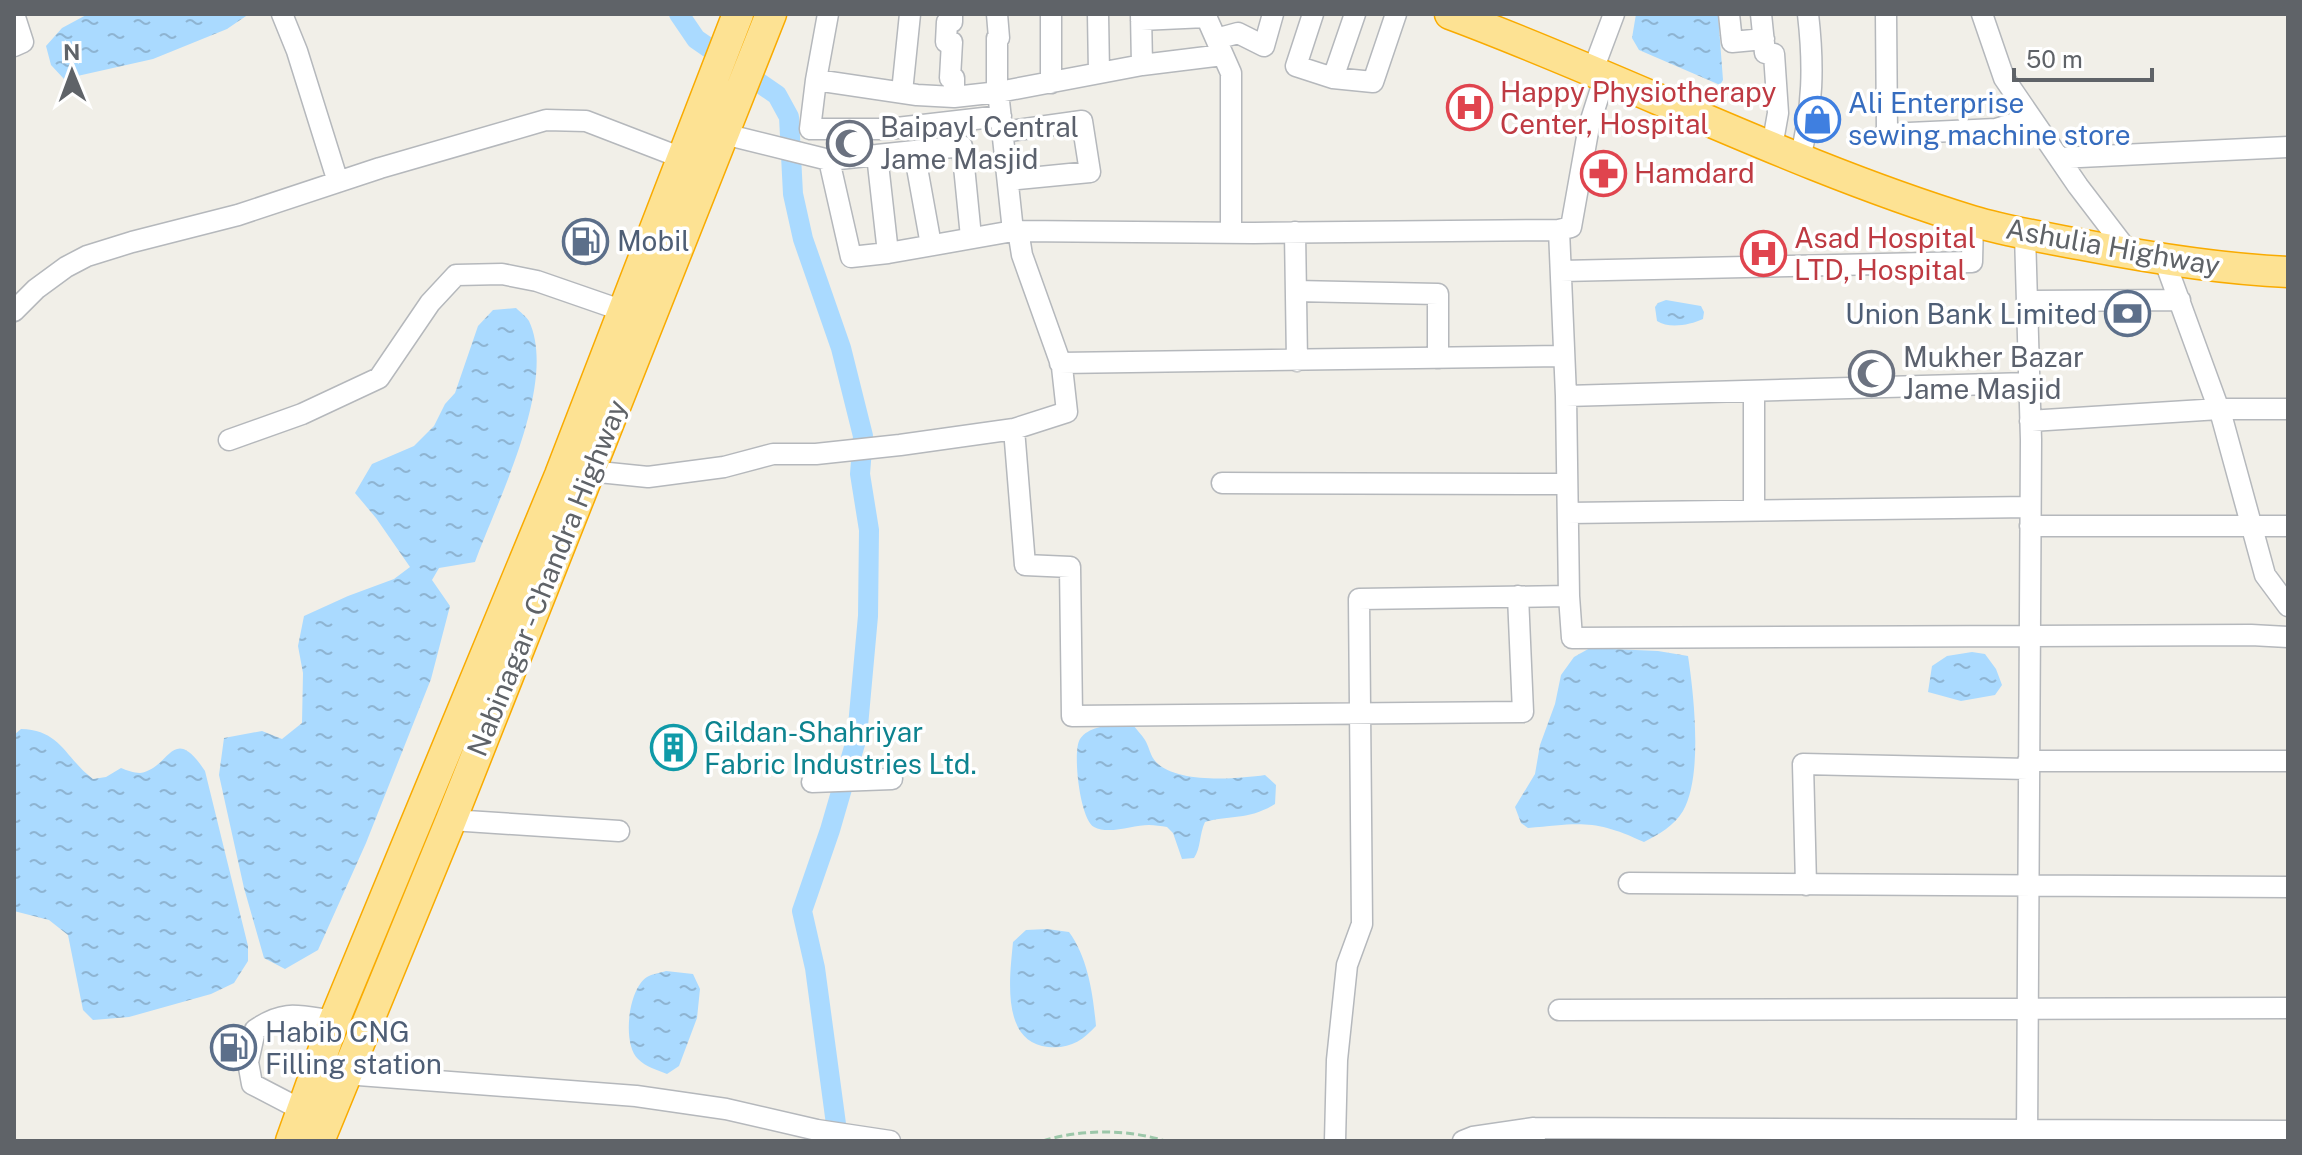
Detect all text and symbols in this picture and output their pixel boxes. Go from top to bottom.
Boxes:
north arrow [32,32,112,112]
scale bar [2014,32,2152,82]
text: N [63,39,80,65]
text: 50 m [2026,45,2083,73]
place label: Happy Physiotherapy Center, Hospital [1500,75,1776,140]
hospital icon: Happy Physiotherapy Center, Hospital [1445,84,1493,132]
place label: Ali Enterprise sewing machine store [1848,86,2131,151]
shop icon: Ali Enterprise sewing machine store [1793,95,1841,143]
place label: Baipayl Central Jame Masjid [880,110,1079,175]
mosque icon: Baipayl Central Jame Masjid [825,119,873,167]
pharmacy icon: Hamdard [1579,149,1627,197]
place label: Hamdard [1634,156,1755,189]
street label: Ashulia Highway [2004,211,2223,282]
fuel station icon: Mobil [562,217,610,265]
place label: Asad Hospital LTD, Hospital [1794,221,1976,286]
place label: Mobil [617,224,690,257]
hospital icon: Asad Hospital LTD, Hospital [1739,230,1787,278]
bank icon: Union Bank Limited [2104,290,2152,338]
place label: Union Bank Limited [1845,297,2097,330]
place label: Mukher Bazar Jame Masjid [1903,340,2084,405]
mosque icon: Mukher Bazar Jame Masjid [1848,349,1896,397]
street label: Nabinagar - Chandra Highway [460,395,633,761]
place label: Gildan-Shahriyar Fabric Industries Ltd. [704,715,977,780]
building icon: Gildan-Shahriyar Fabric Industries Ltd. [649,724,697,772]
place label: Habib CNG Filling station [265,1015,442,1080]
fuel station icon: Habib CNG Filling station [210,1024,258,1072]

